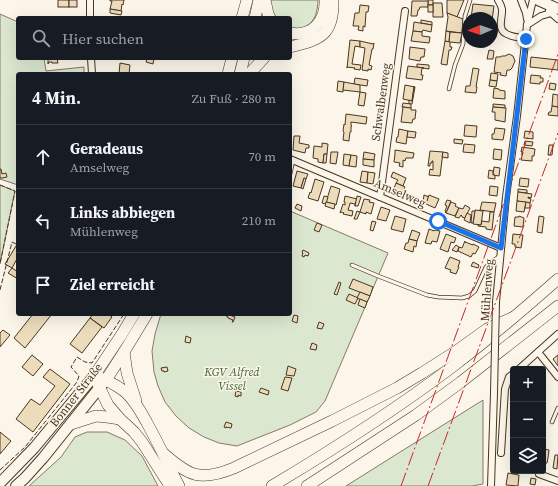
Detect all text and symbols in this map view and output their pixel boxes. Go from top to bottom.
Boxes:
north arrow [462,12,498,48]
search box [16,16,292,60]
icon: search [30,27,52,49]
text: Hier suchen [62,28,144,49]
route end [517,30,535,48]
street label: Schwalbenweg [368,62,394,142]
text: 4 Min. [32,86,81,110]
text: Zu Fuß · 280 m [192,90,276,107]
text: Geradeaus [70,138,143,159]
icon: ahead [32,146,54,168]
text: 70 m [248,148,276,165]
text: Amselweg [70,159,129,176]
street label: Amselweg [372,175,428,211]
text: Links abbiegen [70,202,175,223]
icon: left [32,210,54,232]
text: 210 m [242,212,276,229]
route start [429,212,447,230]
text: Mühlenweg [70,223,138,240]
street label: Mühlenweg [477,258,497,322]
icon: arrive [32,274,54,296]
text: Ziel erreicht [70,274,155,295]
street label: Bonner Straße [46,360,106,430]
park label: KGV Alfred Vissel [203,364,260,394]
map controls [510,366,546,474]
button: + [510,366,546,402]
button: − [510,402,546,438]
button: layers [510,438,546,474]

